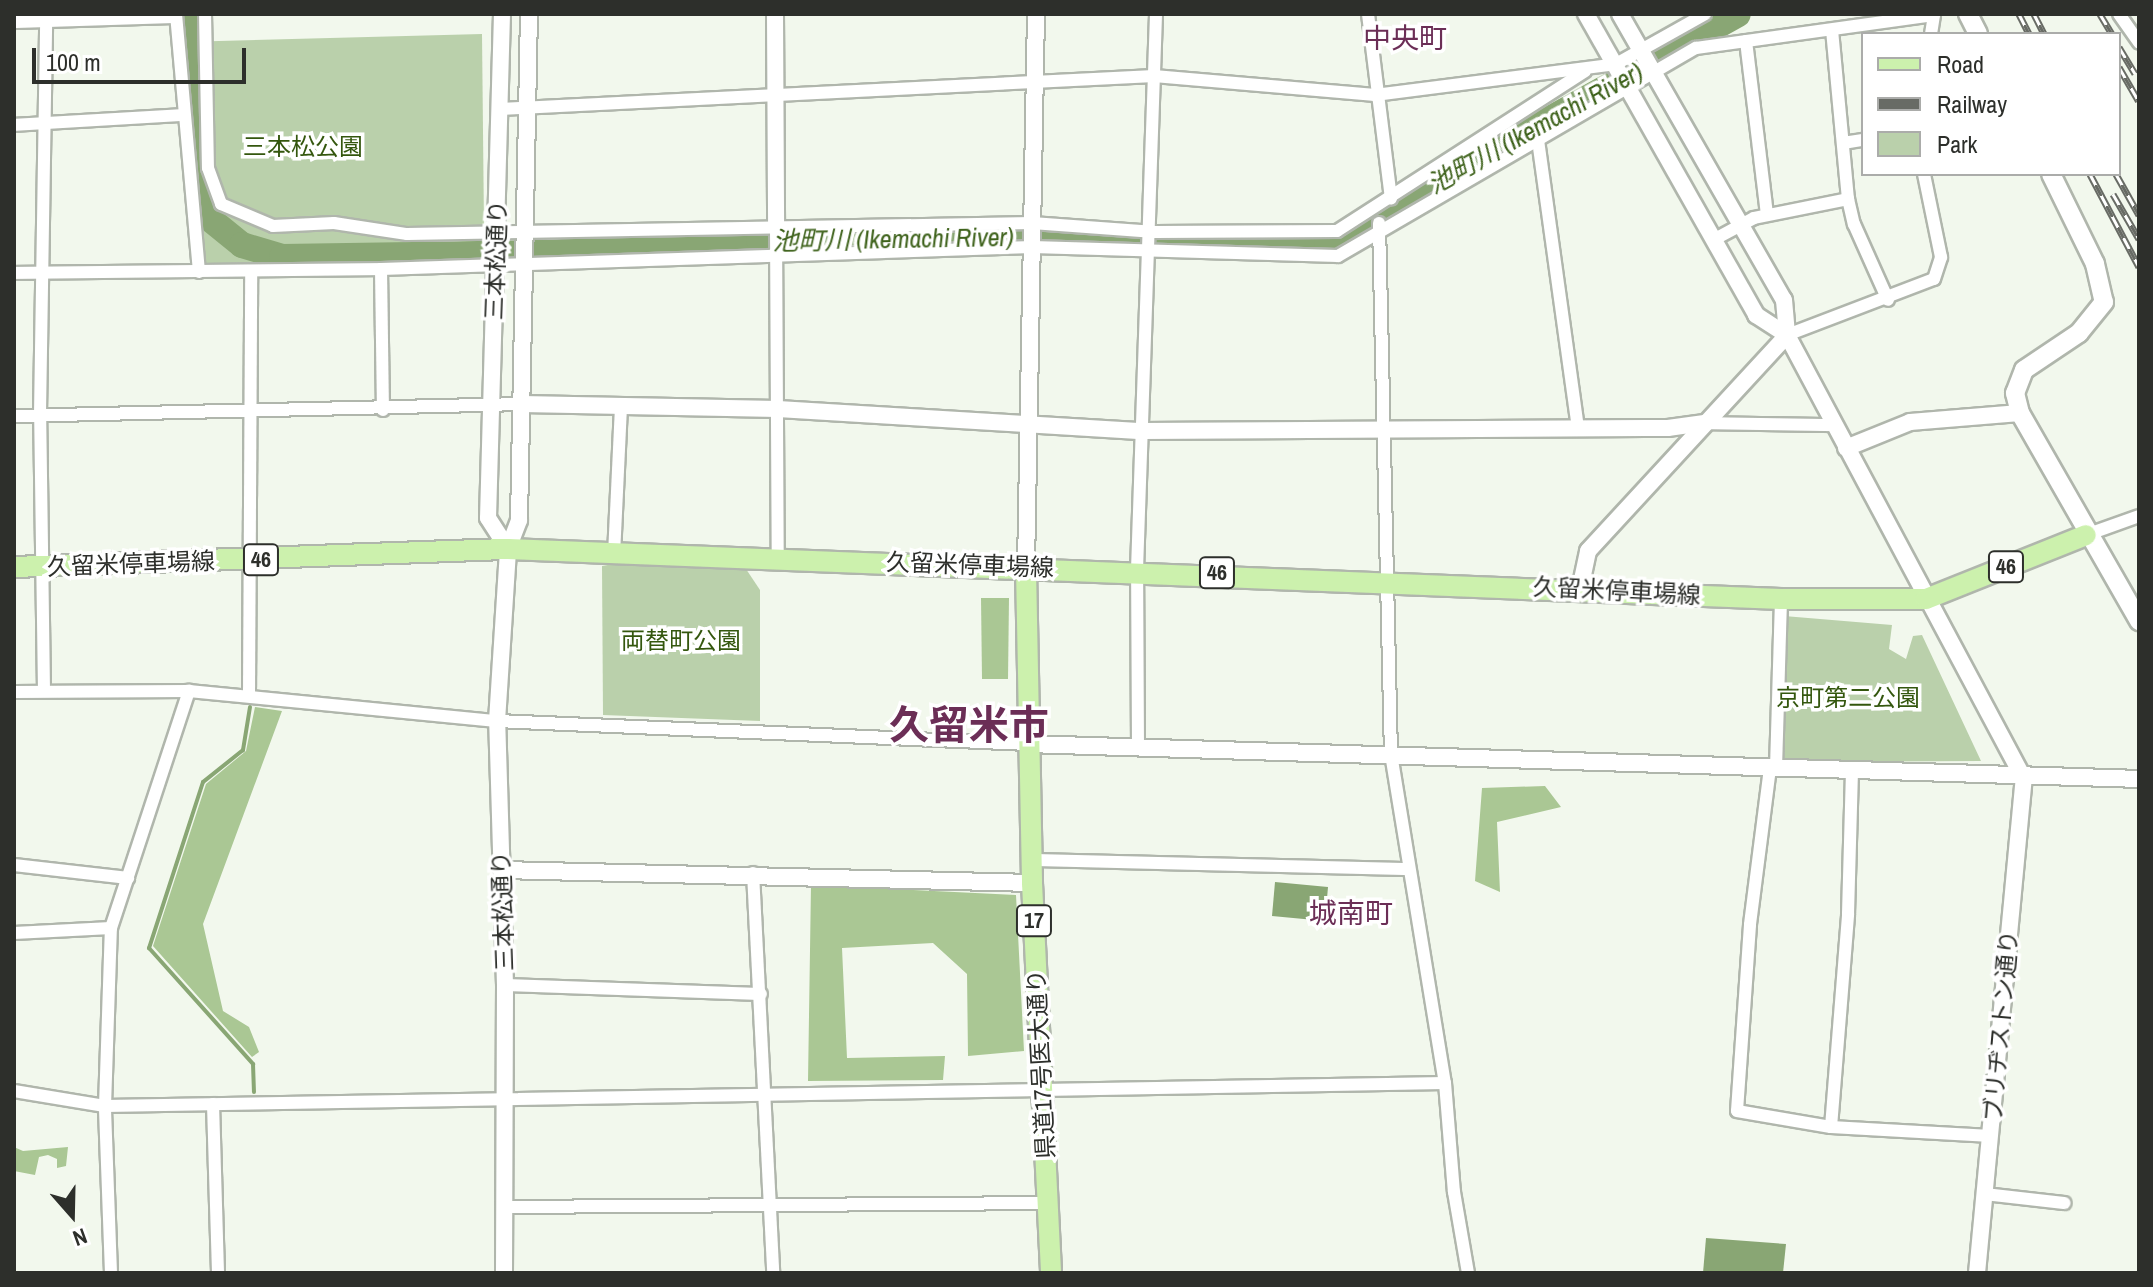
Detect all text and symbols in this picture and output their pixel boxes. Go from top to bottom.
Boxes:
district label: 中央町 [1363,21,1447,55]
scale bar [36,32,250,82]
legend [1861,32,2121,176]
text: 100 m [46,46,101,78]
text: Road [1937,48,1984,80]
water label: 池町川 (Ikemachi River) [1422,56,1648,200]
text: Railway [1937,88,2007,120]
text: Park [1937,128,1977,160]
park label: 三本松公園 [243,133,363,161]
street label: 三本松通り [480,200,512,320]
water label: 池町川 (Ikemachi River) [772,221,1014,257]
road number: 46 [241,542,281,578]
street label: 久留米停車場線 [47,547,215,581]
street label: 久留米停車場線 [886,548,1054,582]
road number: 46 [1986,549,2026,585]
road number: 46 [1197,555,1237,591]
street label: 久留米停車場線 [1532,572,1702,610]
park label: 両替町公園 [621,627,741,655]
park label: 京町第二公園 [1776,684,1920,712]
district label: 久留米市 [889,701,1049,749]
street label: 三本松通り [487,851,519,971]
district label: 城南町 [1309,896,1393,930]
road number: 17 [1014,903,1054,939]
street label: ブリヂストン通り [1978,929,2024,1123]
street label: 県道17号医大通り [1022,968,1060,1160]
north arrow [32,1175,112,1255]
text: N [69,1221,91,1254]

